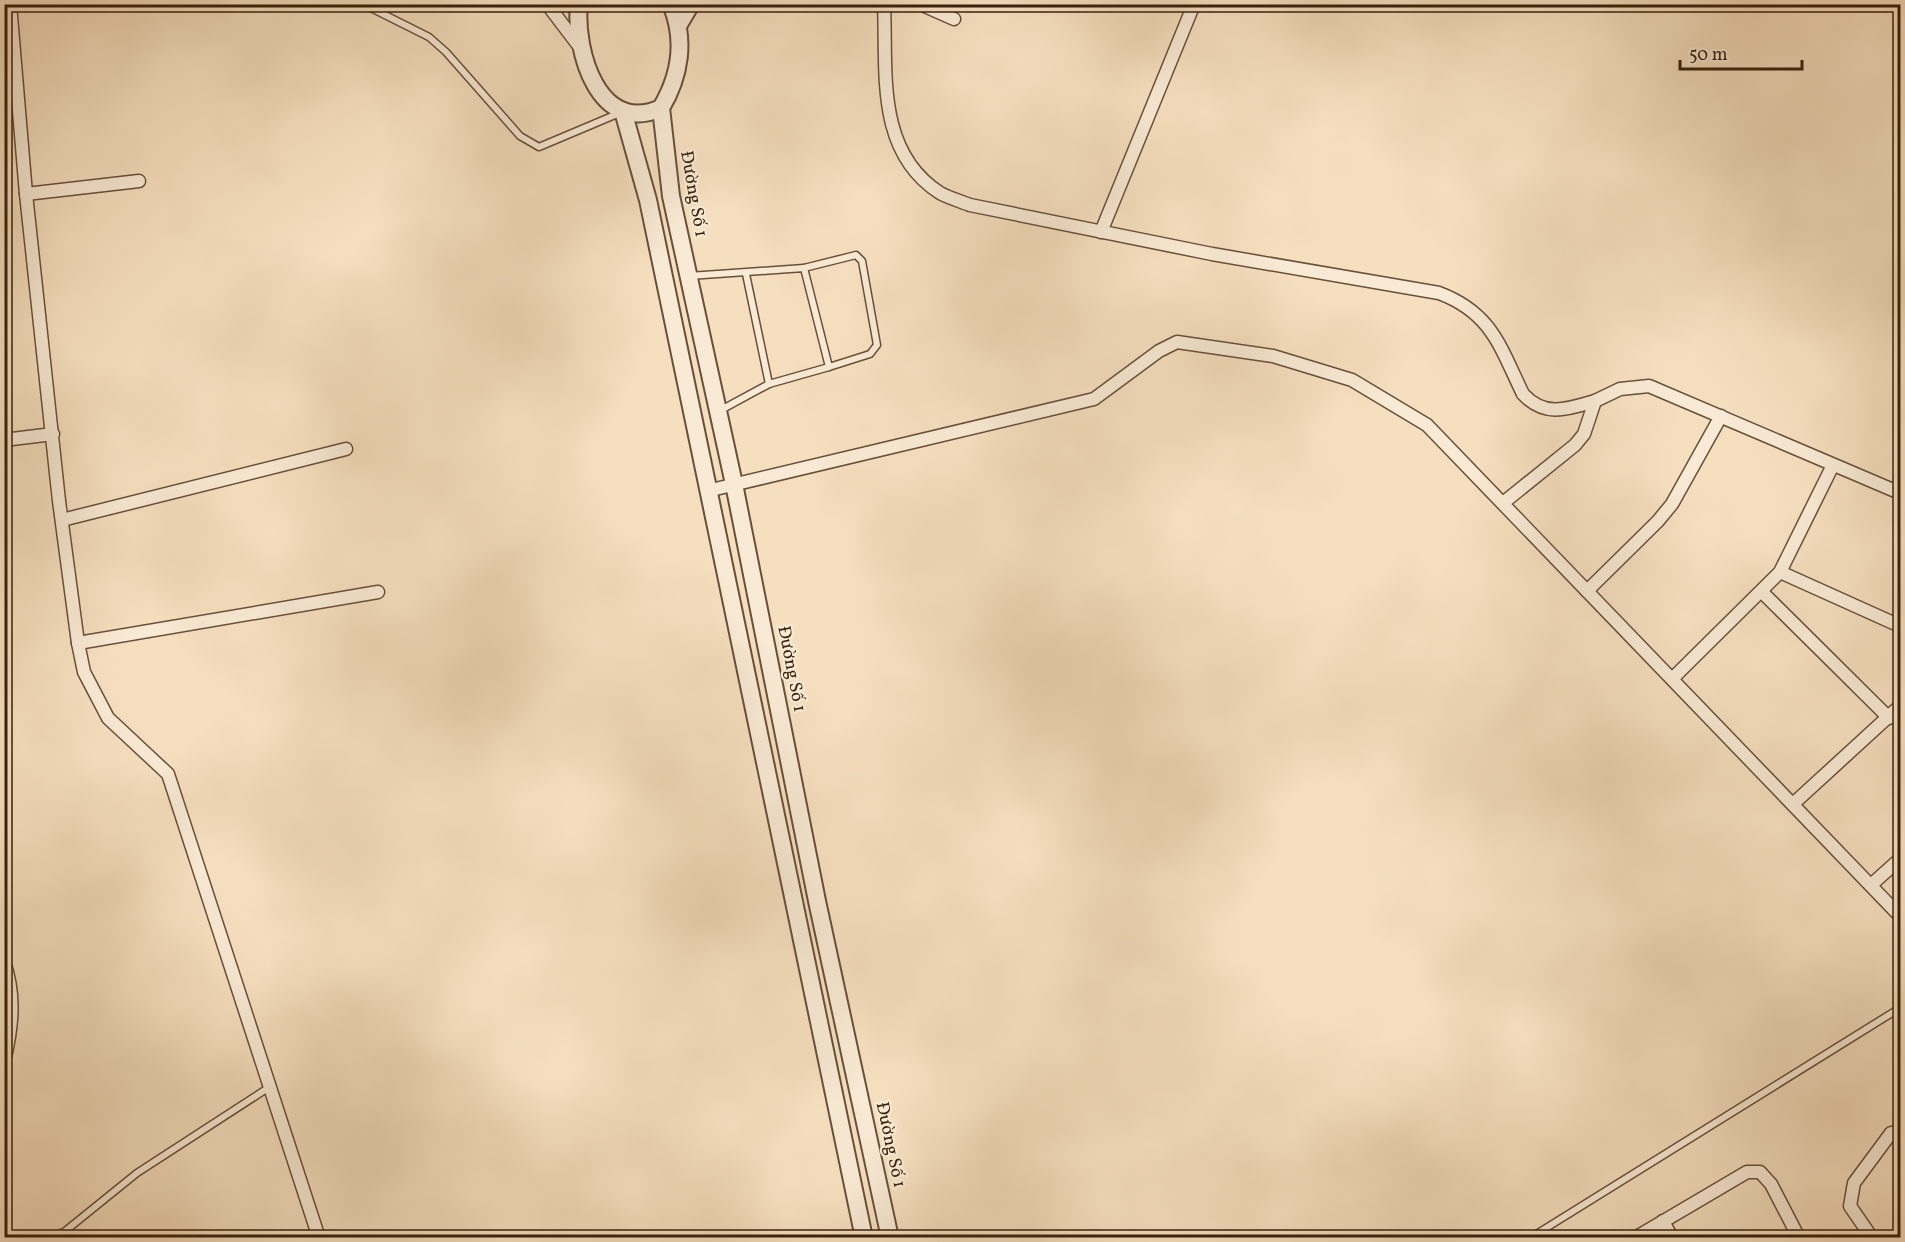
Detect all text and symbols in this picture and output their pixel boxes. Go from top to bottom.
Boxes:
scale bar [1680,33,1802,71]
text: 50 m [1689,43,1728,68]
street label: Đường Số 1 [673,149,713,239]
street label: Đường Số 1 [770,624,812,714]
street label: Đường Số 1 [869,1100,911,1190]

